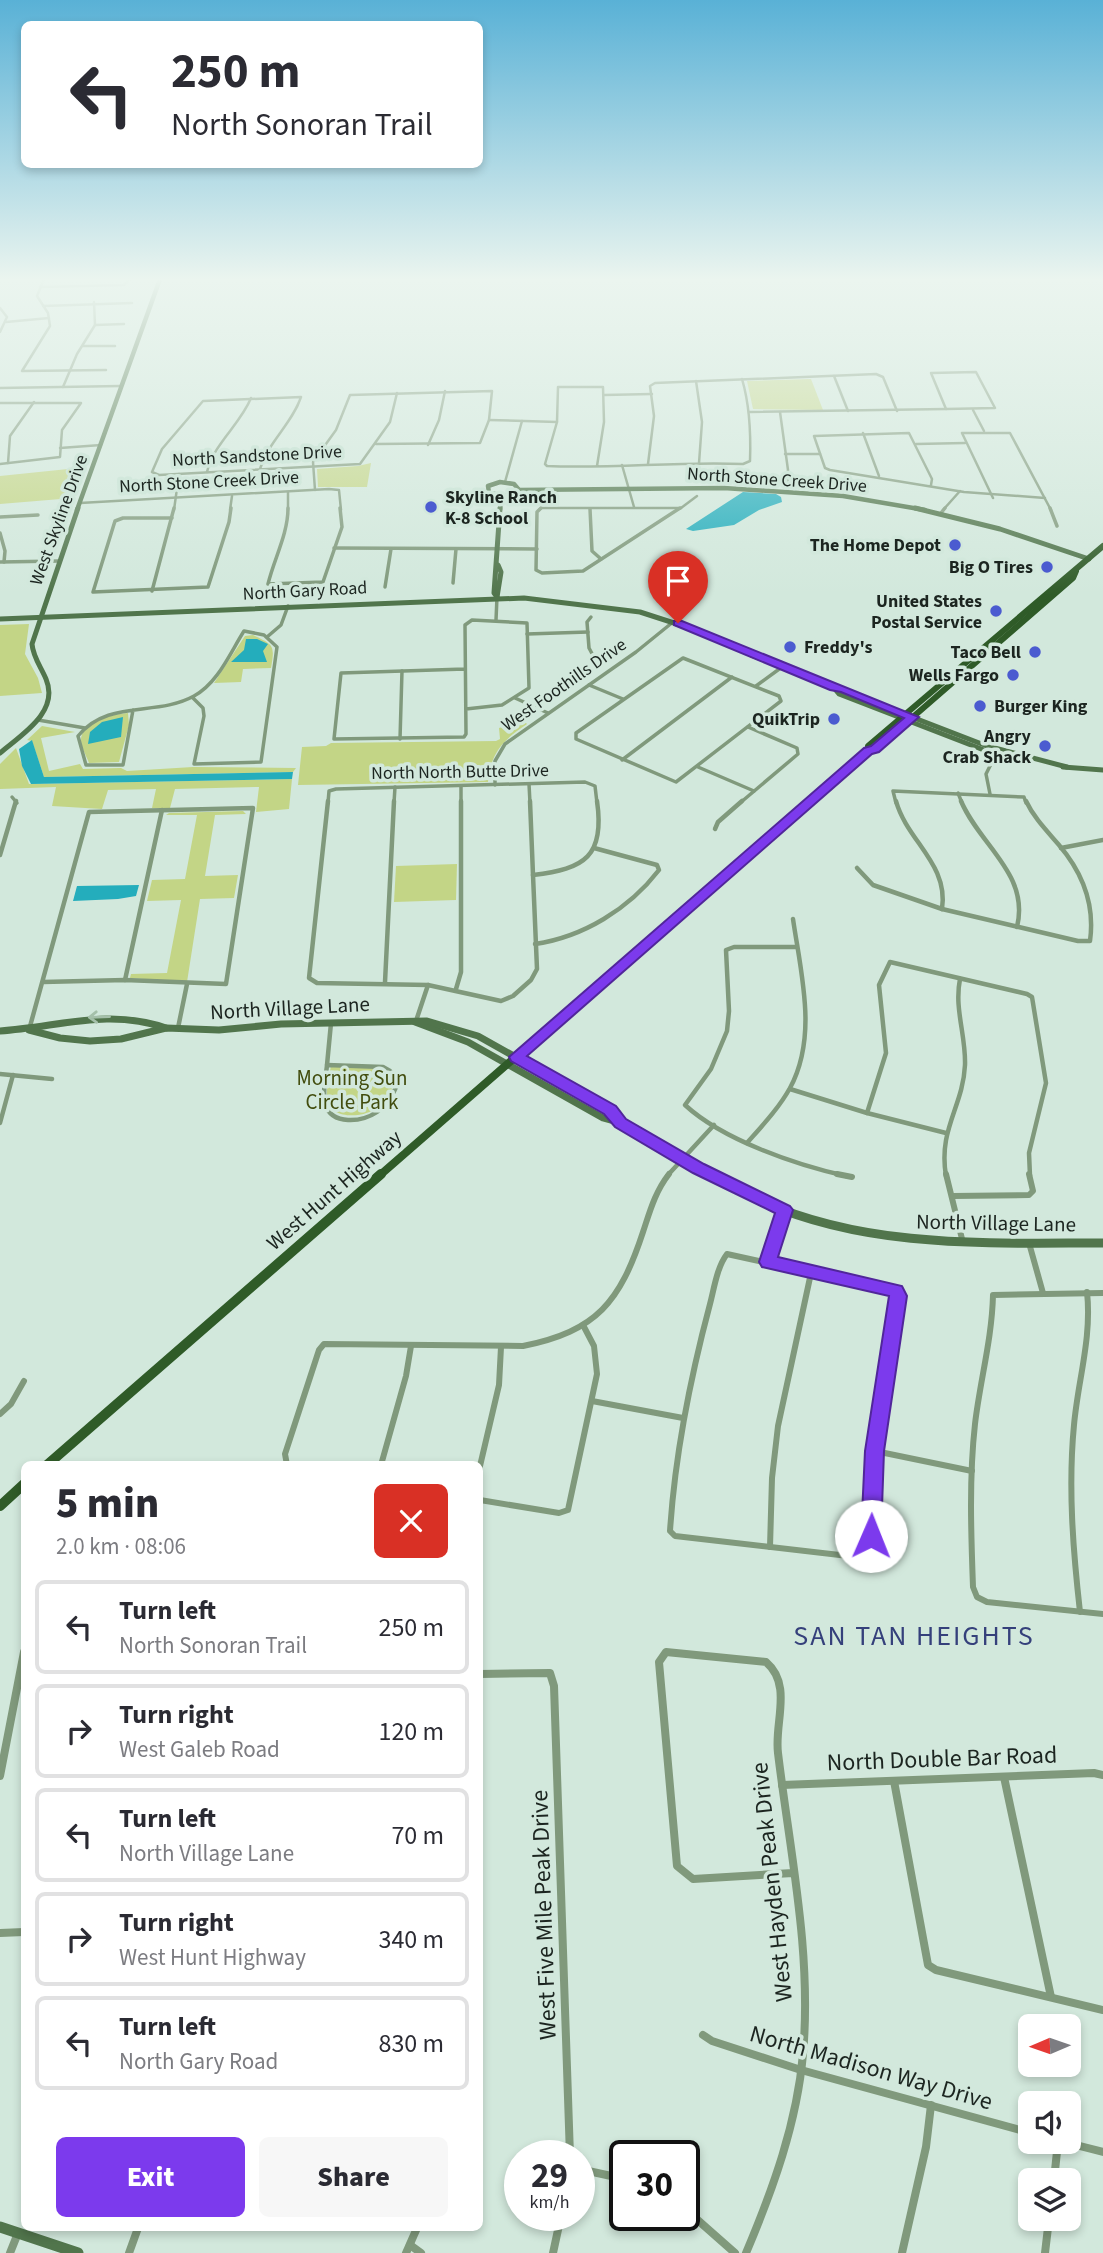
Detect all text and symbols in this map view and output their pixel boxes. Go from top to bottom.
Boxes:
text: 250 m [171,37,300,107]
icon: left [56,49,147,140]
text: North Sonoran Trail [171,102,433,148]
street label: North Sandstone Drive [172,439,343,473]
street label: West Skyline Drive [24,451,94,589]
street label: North Stone Creek Drive [686,461,868,499]
street label: North Stone Creek Drive [118,465,300,499]
place label: Skyline Ranch K-8 School [445,485,557,531]
marker: Skyline Ranch K-8 School [423,499,439,515]
place label: The Home Depot [810,533,941,558]
marker: The Home Depot [947,537,963,553]
pin [648,551,708,623]
place label: Big O Tires [949,555,1033,580]
marker: Big O Tires [1039,559,1055,575]
icon: arrive [659,562,697,600]
street label: North Gary Road [242,575,368,607]
place label: United States Postal Service [871,589,982,635]
marker: United States Postal Service [988,603,1004,619]
street label: West Foothills Drive [496,632,632,738]
place label: Freddy's [804,635,872,660]
marker: Freddy's [782,639,798,655]
place label: Taco Bell [951,640,1021,665]
marker: Taco Bell [1027,644,1043,660]
place label: Wells Fargo [909,663,999,688]
marker: Wells Fargo [1005,667,1021,683]
place label: Burger King [994,694,1088,719]
marker: Burger King [972,698,988,714]
place label: QuikTrip [752,707,820,732]
marker: QuikTrip [826,711,842,727]
place label: Angry Crab Shack [942,724,1032,770]
marker: Angry Crab Shack [1037,738,1053,754]
street label: North North Butte Drive [371,758,549,786]
street label: North Village Lane [209,989,371,1027]
one-way arrow [88,1011,111,1024]
park label: Morning Sun Circle Park [297,1063,408,1117]
street label: West Hunt Highway [260,1123,408,1257]
street label: North Village Lane [916,1207,1076,1239]
text: 5 min [56,1474,159,1534]
button: close [374,1484,448,1558]
position arrow [834,1499,908,1573]
text: 2.0 km · 08:06 [56,1530,186,1563]
text: Turn left [119,1592,216,1629]
icon: left [60,1608,98,1646]
text: 250 m [378,1609,444,1646]
district label: SAN TAN HEIGHTS [793,1616,1035,1656]
text: North Sonoran Trail [119,1629,307,1662]
text: Turn right [119,1696,234,1733]
icon: right [60,1712,98,1750]
text: 120 m [378,1713,444,1750]
text: West Galeb Road [119,1733,280,1766]
street label: North Double Bar Road [826,1737,1058,1781]
street label: West Hayden Peak Drive [742,1761,802,2003]
street label: West Five Mile Peak Drive [522,1789,566,2041]
text: Turn left [119,1800,216,1837]
icon: left [60,1816,98,1854]
text: 70 m [391,1817,444,1854]
text: North Village Lane [119,1837,294,1870]
text: Turn right [119,1904,234,1941]
icon: right [60,1920,98,1958]
text: 340 m [378,1921,444,1958]
text: West Hunt Highway [119,1941,306,1974]
text: Turn left [119,2008,216,2045]
north arrow [1018,2014,1082,2077]
map controls [1018,2014,1081,2231]
street label: North Madison Way Drive [745,2017,997,2119]
icon: left [60,2024,98,2062]
text: 830 m [378,2025,444,2062]
text: North Gary Road [119,2045,278,2078]
button: sound [1018,2091,1081,2154]
button: Exit [56,2137,245,2217]
button: Share [259,2137,448,2217]
speed limit sign: 30 [609,2140,700,2231]
text: 29 [531,2151,568,2201]
button: layers [1018,2168,1081,2231]
text: km/h [530,2190,569,2215]

